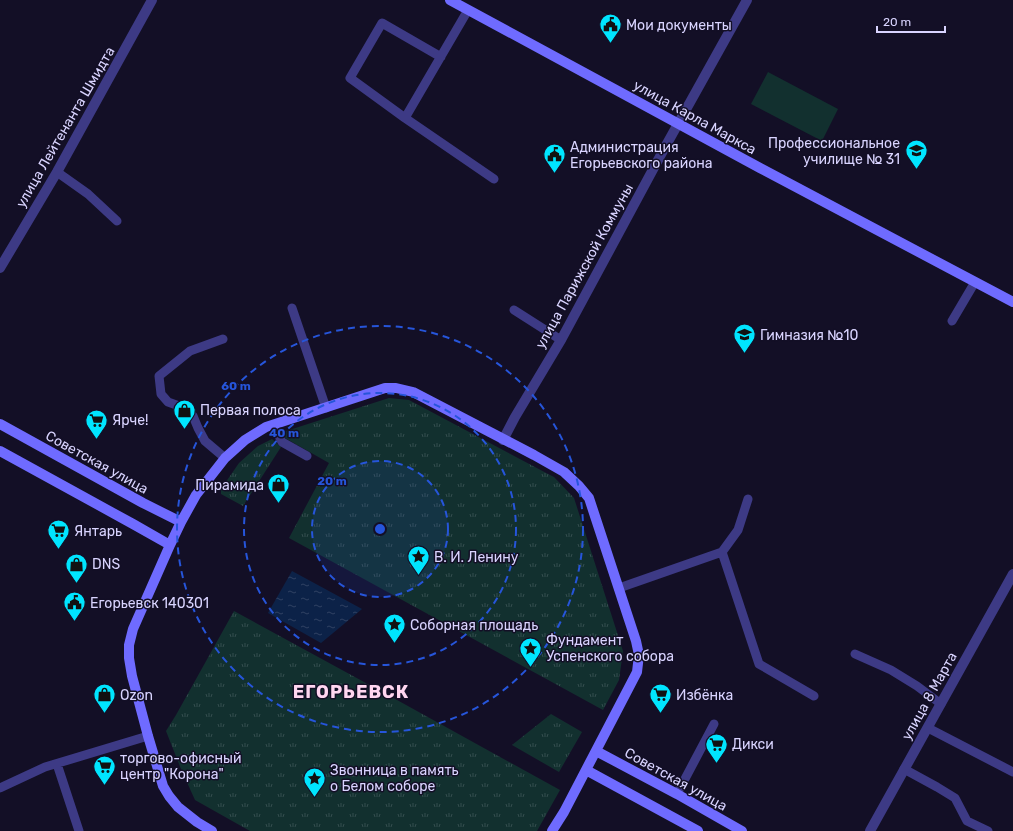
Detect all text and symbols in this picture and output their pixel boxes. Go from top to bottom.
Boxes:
scale bar [877,8,945,34]
public building icon: Мои документы [598,12,624,45]
text: 20 m [883,15,911,29]
place label: Мои документы [626,17,732,34]
street label: улица Лейтенанта Шмидта [12,44,119,211]
street label: улица Карла Маркса [630,77,759,158]
place label: Профессиональное училище № 31 [768,135,900,168]
school or university icon: Профессиональное училище № 31 [903,138,929,171]
place label: Администрация Егорьевского района [570,139,713,172]
public building icon: Администрация Егорьевского района [541,142,567,175]
street label: улица Парижской Коммуны [532,181,637,352]
school or university icon: Гимназия №10 [731,322,757,355]
place label: Гимназия №10 [760,327,858,344]
text: 60 m [221,379,251,393]
shop icon: Первая полоса [171,397,197,430]
place label: Первая полоса [200,402,301,419]
supermarket icon: Ярче! [84,407,110,440]
place label: Ярче! [112,412,149,429]
text: 40 m [269,426,299,440]
street label: Советская улица [43,427,151,498]
shop icon: Пирамида [266,472,292,505]
text: 20 m [317,474,347,488]
place label: Пирамида [195,477,264,494]
supermarket icon: Янтарь [45,518,71,551]
centre of rings [373,522,387,536]
place label: Янтарь [74,523,122,540]
place icon: В. И. Ленину [406,544,432,577]
place label: В. И. Ленину [434,549,519,566]
shop icon: DNS [64,551,90,584]
place label: DNS [92,556,120,573]
public building icon: Егорьевск 140301 [61,590,87,623]
place label: Егорьевск 140301 [90,595,209,612]
place icon: Соборная площадь [382,612,408,645]
place label: Соборная площадь [410,617,538,634]
place label: Фундамент Успенского собора [546,632,674,665]
place icon: Фундамент Успенского собора [517,635,543,668]
street label: улица 8 Марта [898,649,961,743]
district label: ЕГОРЬЕВСК [293,681,409,703]
shop icon: Ozon [92,682,118,715]
supermarket icon: Избёнка [648,682,674,715]
place label: Ozon [120,687,153,704]
place label: Избёнка [676,687,733,704]
supermarket icon: Дикси [704,731,730,764]
place label: Дикси [732,736,774,753]
street label: Советская улица [622,744,730,815]
place label: торгово-офисный центр "Корона" [120,750,241,783]
supermarket icon: торгово-офисный центр "Корона" [92,753,118,786]
place label: Звонница в память о Белом соборе [330,762,459,795]
place icon: Звонница в память о Белом соборе [301,765,327,798]

